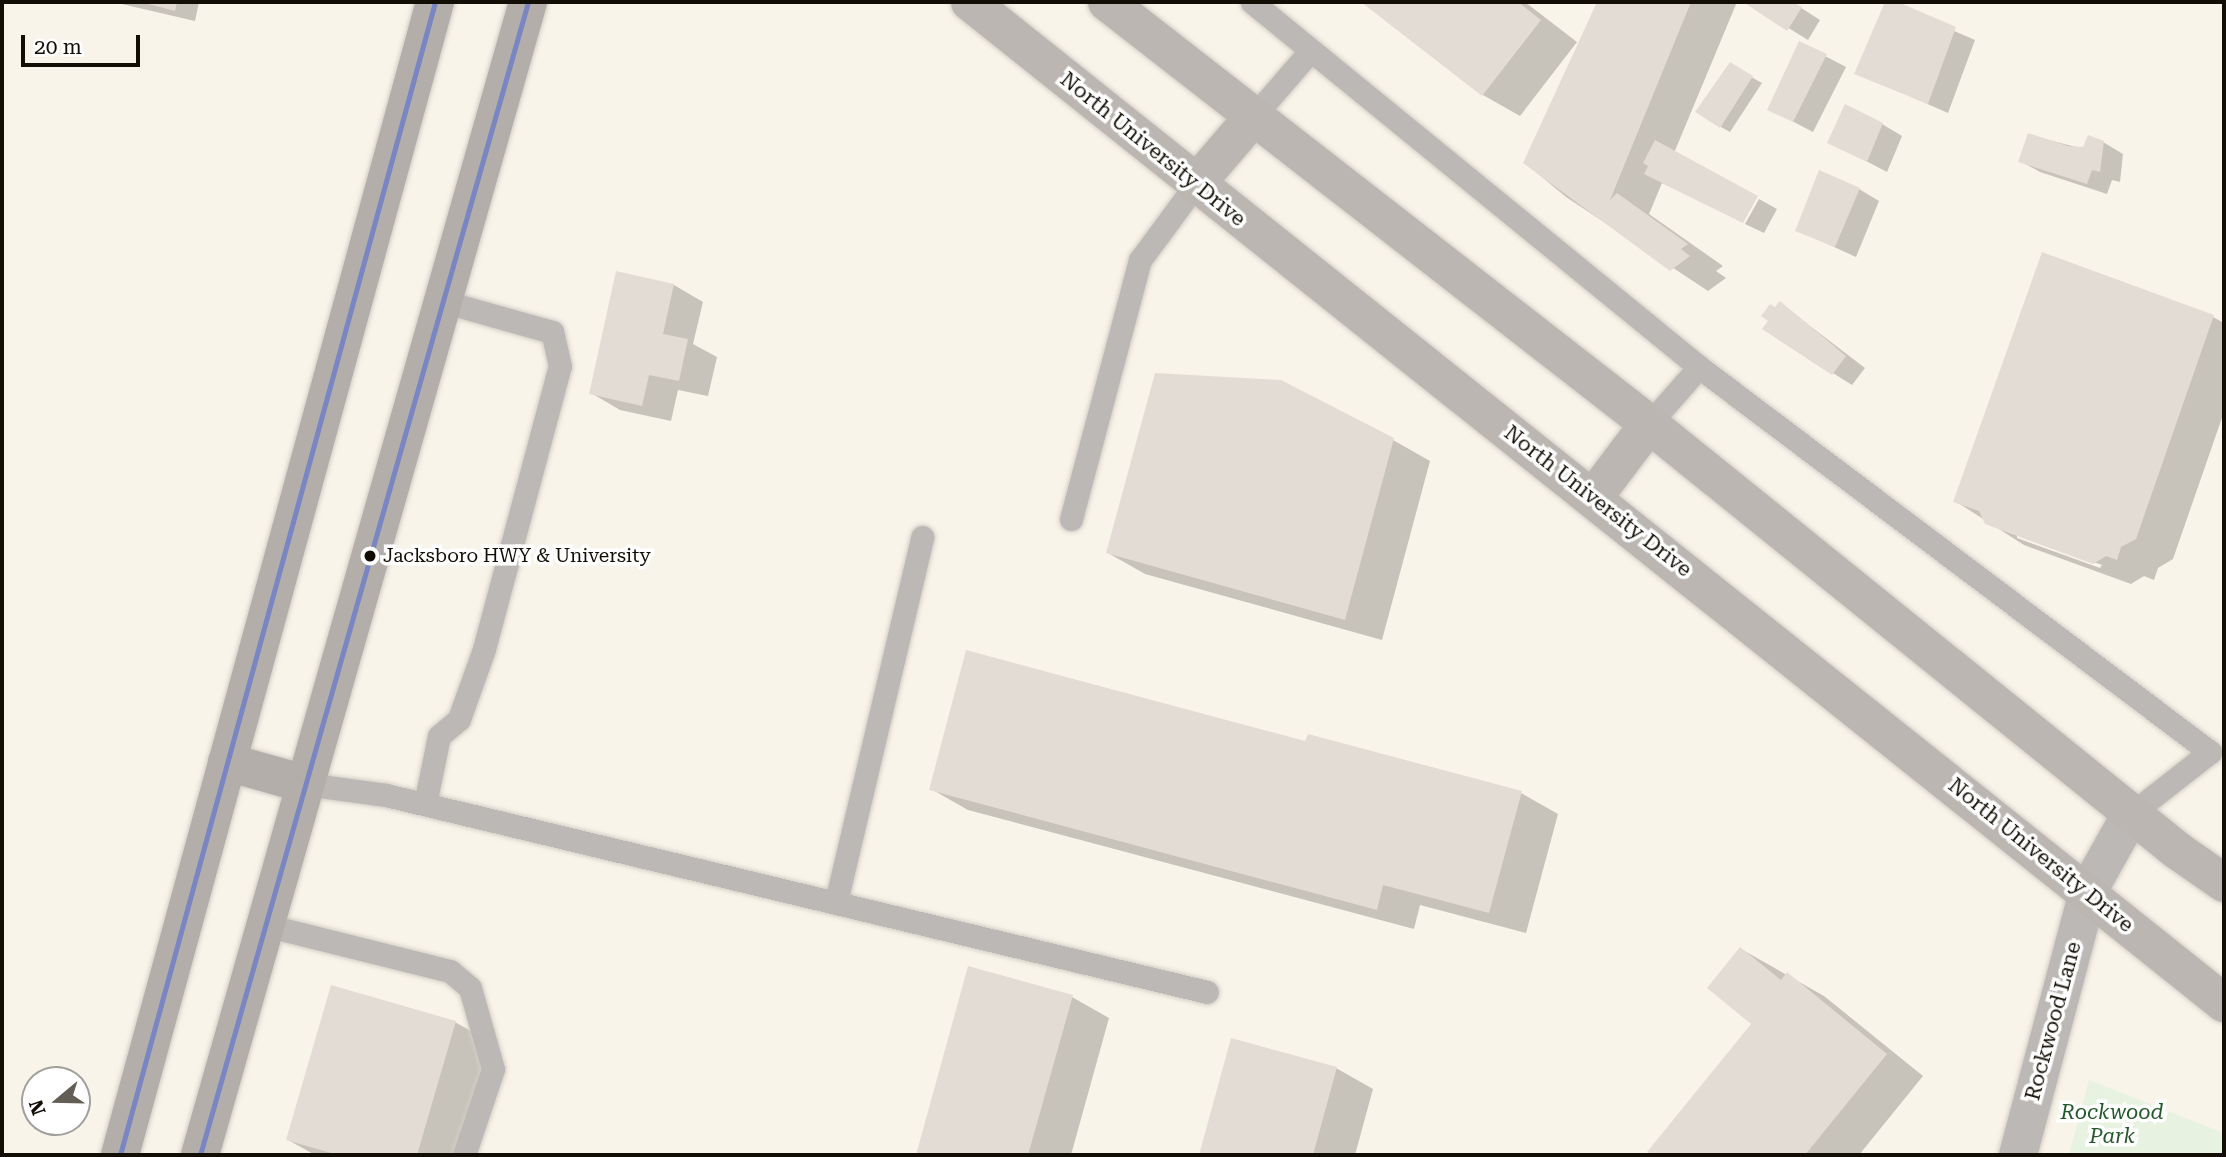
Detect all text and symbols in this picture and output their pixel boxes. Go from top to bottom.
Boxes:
scale bar [24,21,144,65]
text: 20 m [34,35,82,59]
street label: North University Drive [1055,67,1251,231]
street label: North University Drive [1499,420,1697,582]
place label: Jacksboro HWY & University [383,545,651,567]
marker: Jacksboro HWY & University [363,549,377,563]
street label: North University Drive [1943,773,2139,937]
street label: Rockwood Lane [2020,939,2086,1103]
north arrow [21,1066,91,1136]
text: N [24,1097,51,1118]
park label: Rockwood Park [2060,1099,2164,1149]

